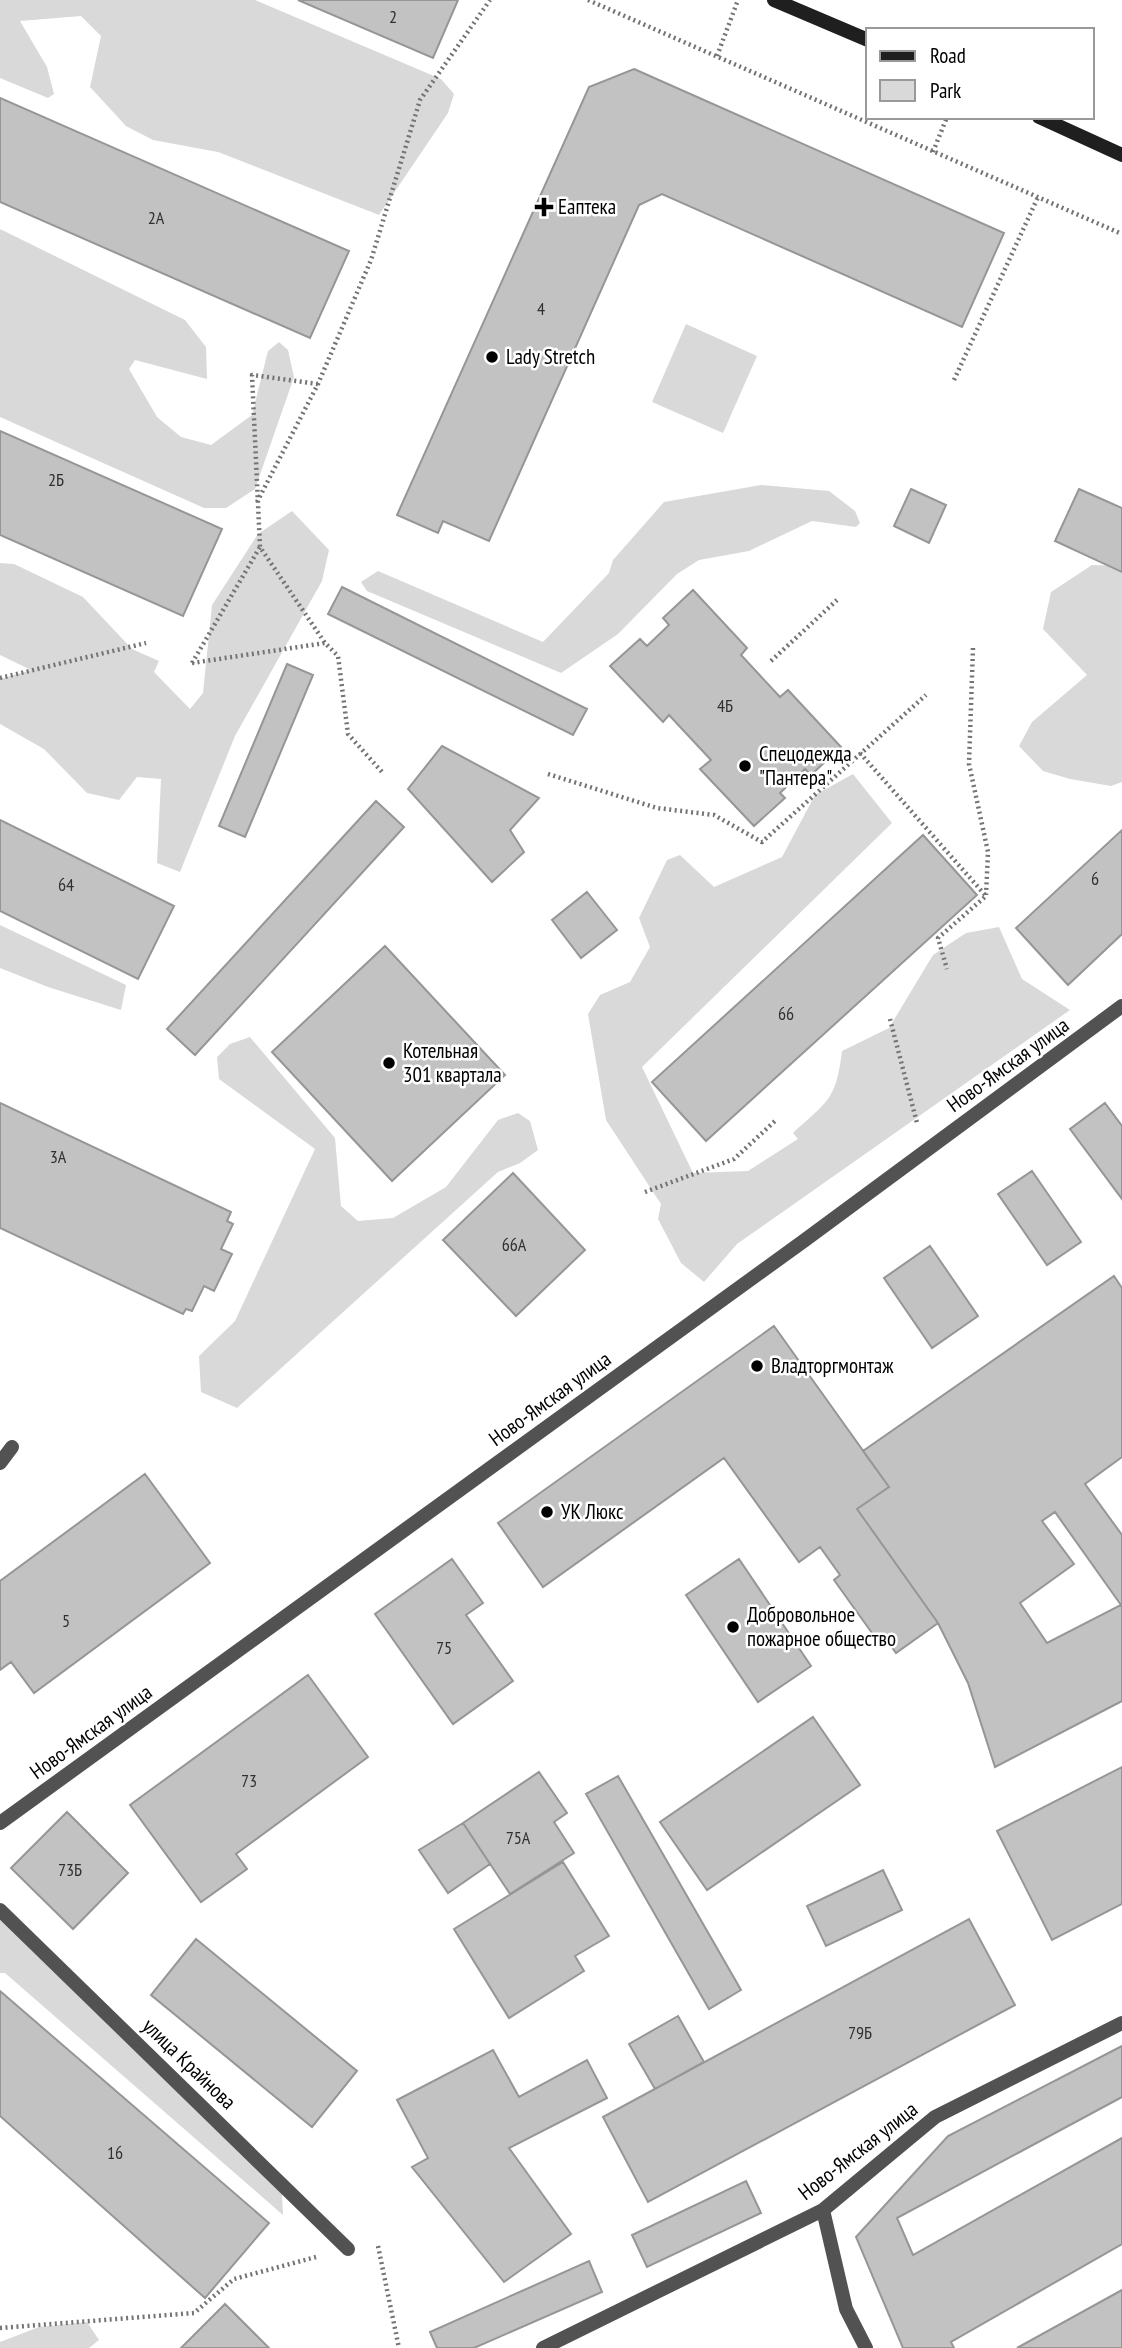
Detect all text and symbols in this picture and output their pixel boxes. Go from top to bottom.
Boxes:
house number: 2 [389,5,397,28]
legend [866,28,1094,119]
text: Road [930,42,966,69]
text: Park [930,77,961,104]
place label: Еаптека [558,193,616,220]
marker: Еаптека [536,199,552,215]
house number: 2А [148,206,165,229]
house number: 4 [537,297,545,320]
place label: Lady Stretch [506,343,595,370]
marker: Lady Stretch [484,349,500,365]
house number: 2Б [48,468,64,491]
house number: 4Б [717,694,733,717]
place label: Спецодежда "Пантера" [759,740,852,791]
marker: Спецодежда "Пантера" [737,758,753,774]
house number: 6 [1091,867,1099,890]
house number: 64 [58,873,74,896]
house number: 66 [778,1002,794,1025]
street label: Ново-Ямская улица [941,1011,1074,1118]
place label: Котельная 301 квартала [403,1037,502,1088]
marker: Котельная 301 квартала [381,1055,397,1071]
house number: 3А [50,1145,67,1168]
house number: 66А [502,1233,527,1256]
street label: Ново-Ямская улица [483,1345,616,1452]
place label: Владторгмонтаж [771,1352,894,1379]
marker: Владторгмонтаж [749,1358,765,1374]
place label: УК Люкс [561,1498,624,1525]
marker: УК Люкс [539,1504,555,1520]
place label: Добровольное пожарное общество [747,1601,896,1652]
house number: 5 [62,1609,70,1632]
marker: Добровольное пожарное общество [725,1619,741,1635]
house number: 75 [436,1636,452,1659]
street label: Ново-Ямская улица [24,1678,157,1785]
house number: 73 [241,1769,257,1792]
house number: 75А [506,1826,531,1849]
house number: 73Б [58,1858,82,1881]
street label: улица Крайнова [137,2012,242,2115]
house number: 79Б [848,2021,872,2044]
street label: Ново-Ямская улица [793,2096,923,2206]
house number: 16 [107,2141,123,2164]

